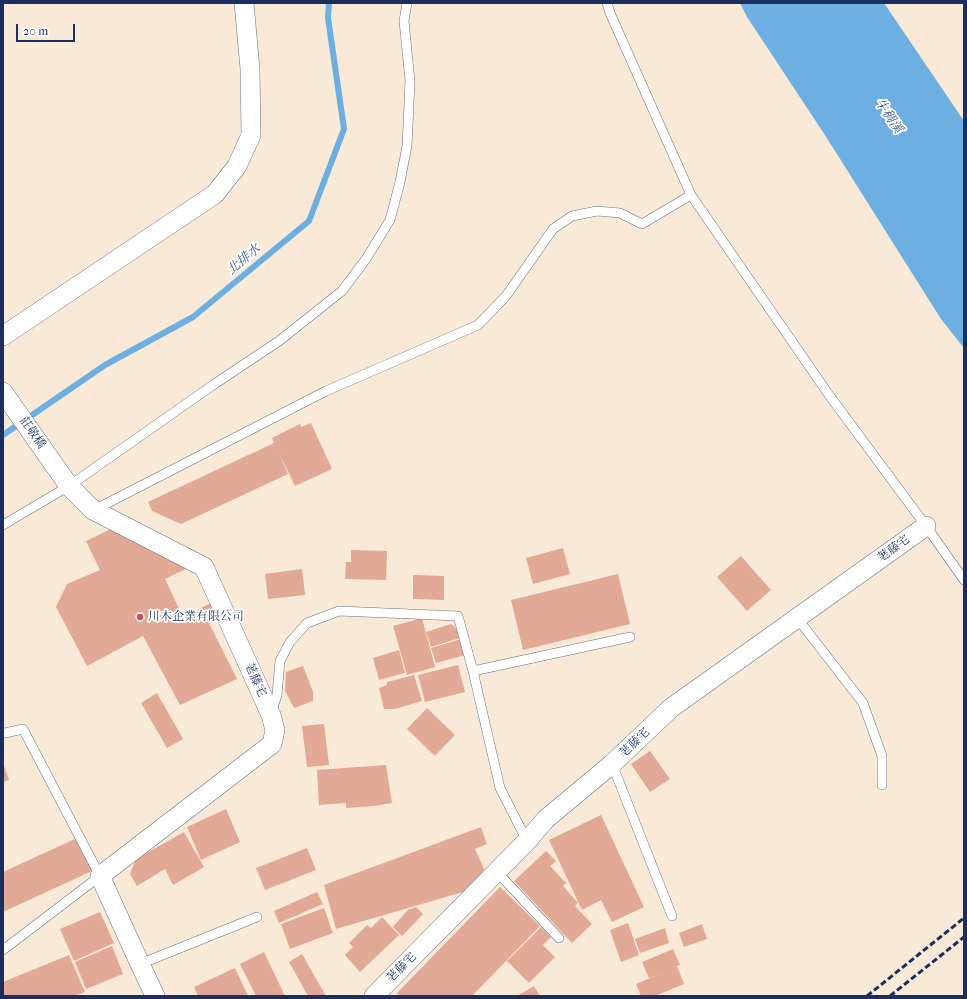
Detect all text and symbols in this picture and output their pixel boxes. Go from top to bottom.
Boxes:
scale bar [18,16,77,42]
text: 20 m [23,24,48,38]
water label: 牛稠溪 [871,95,905,137]
water label: 北排水 [224,241,264,279]
street label: 莊敬橋 [16,414,48,452]
street label: 荖藤宅 [875,533,913,565]
place label: 川木企業有限公司 [148,610,244,624]
marker: 川木企業有限公司 [135,612,145,622]
street label: 荖藤宅 [241,661,269,699]
street label: 荖藤宅 [617,725,653,761]
street label: 荖藤宅 [384,950,420,986]

